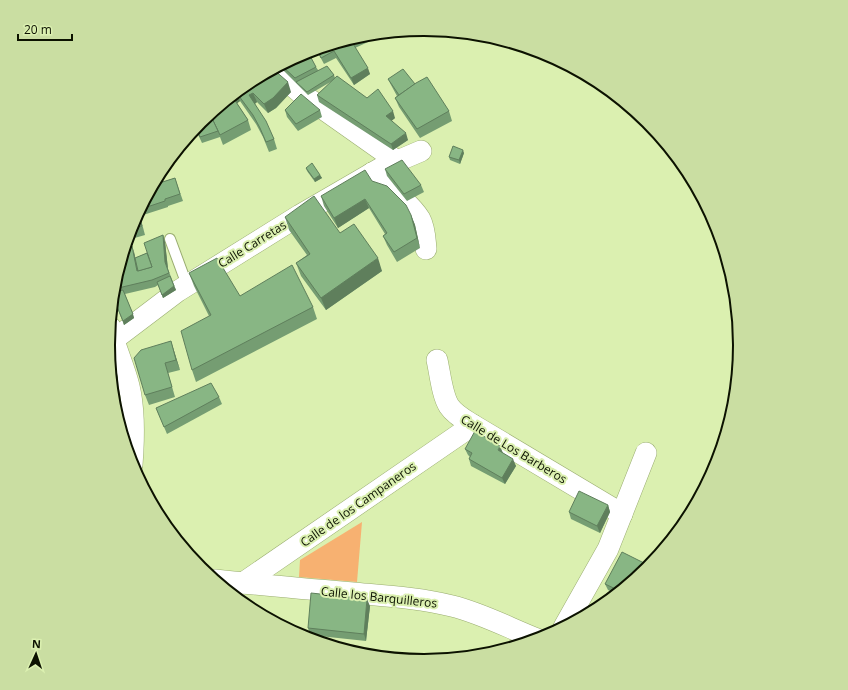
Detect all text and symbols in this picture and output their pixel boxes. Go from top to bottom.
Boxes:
scale bar [18,16,72,42]
text: 20 m [24,21,52,38]
street label: Calle Carretas [215,216,290,272]
street label: Calle de Los Barberos [458,411,570,488]
street label: Calle de los Campaneros [297,457,420,550]
street label: Calle los Barquilleros [320,582,438,612]
north arrow [16,634,56,674]
text: N [32,636,41,651]

